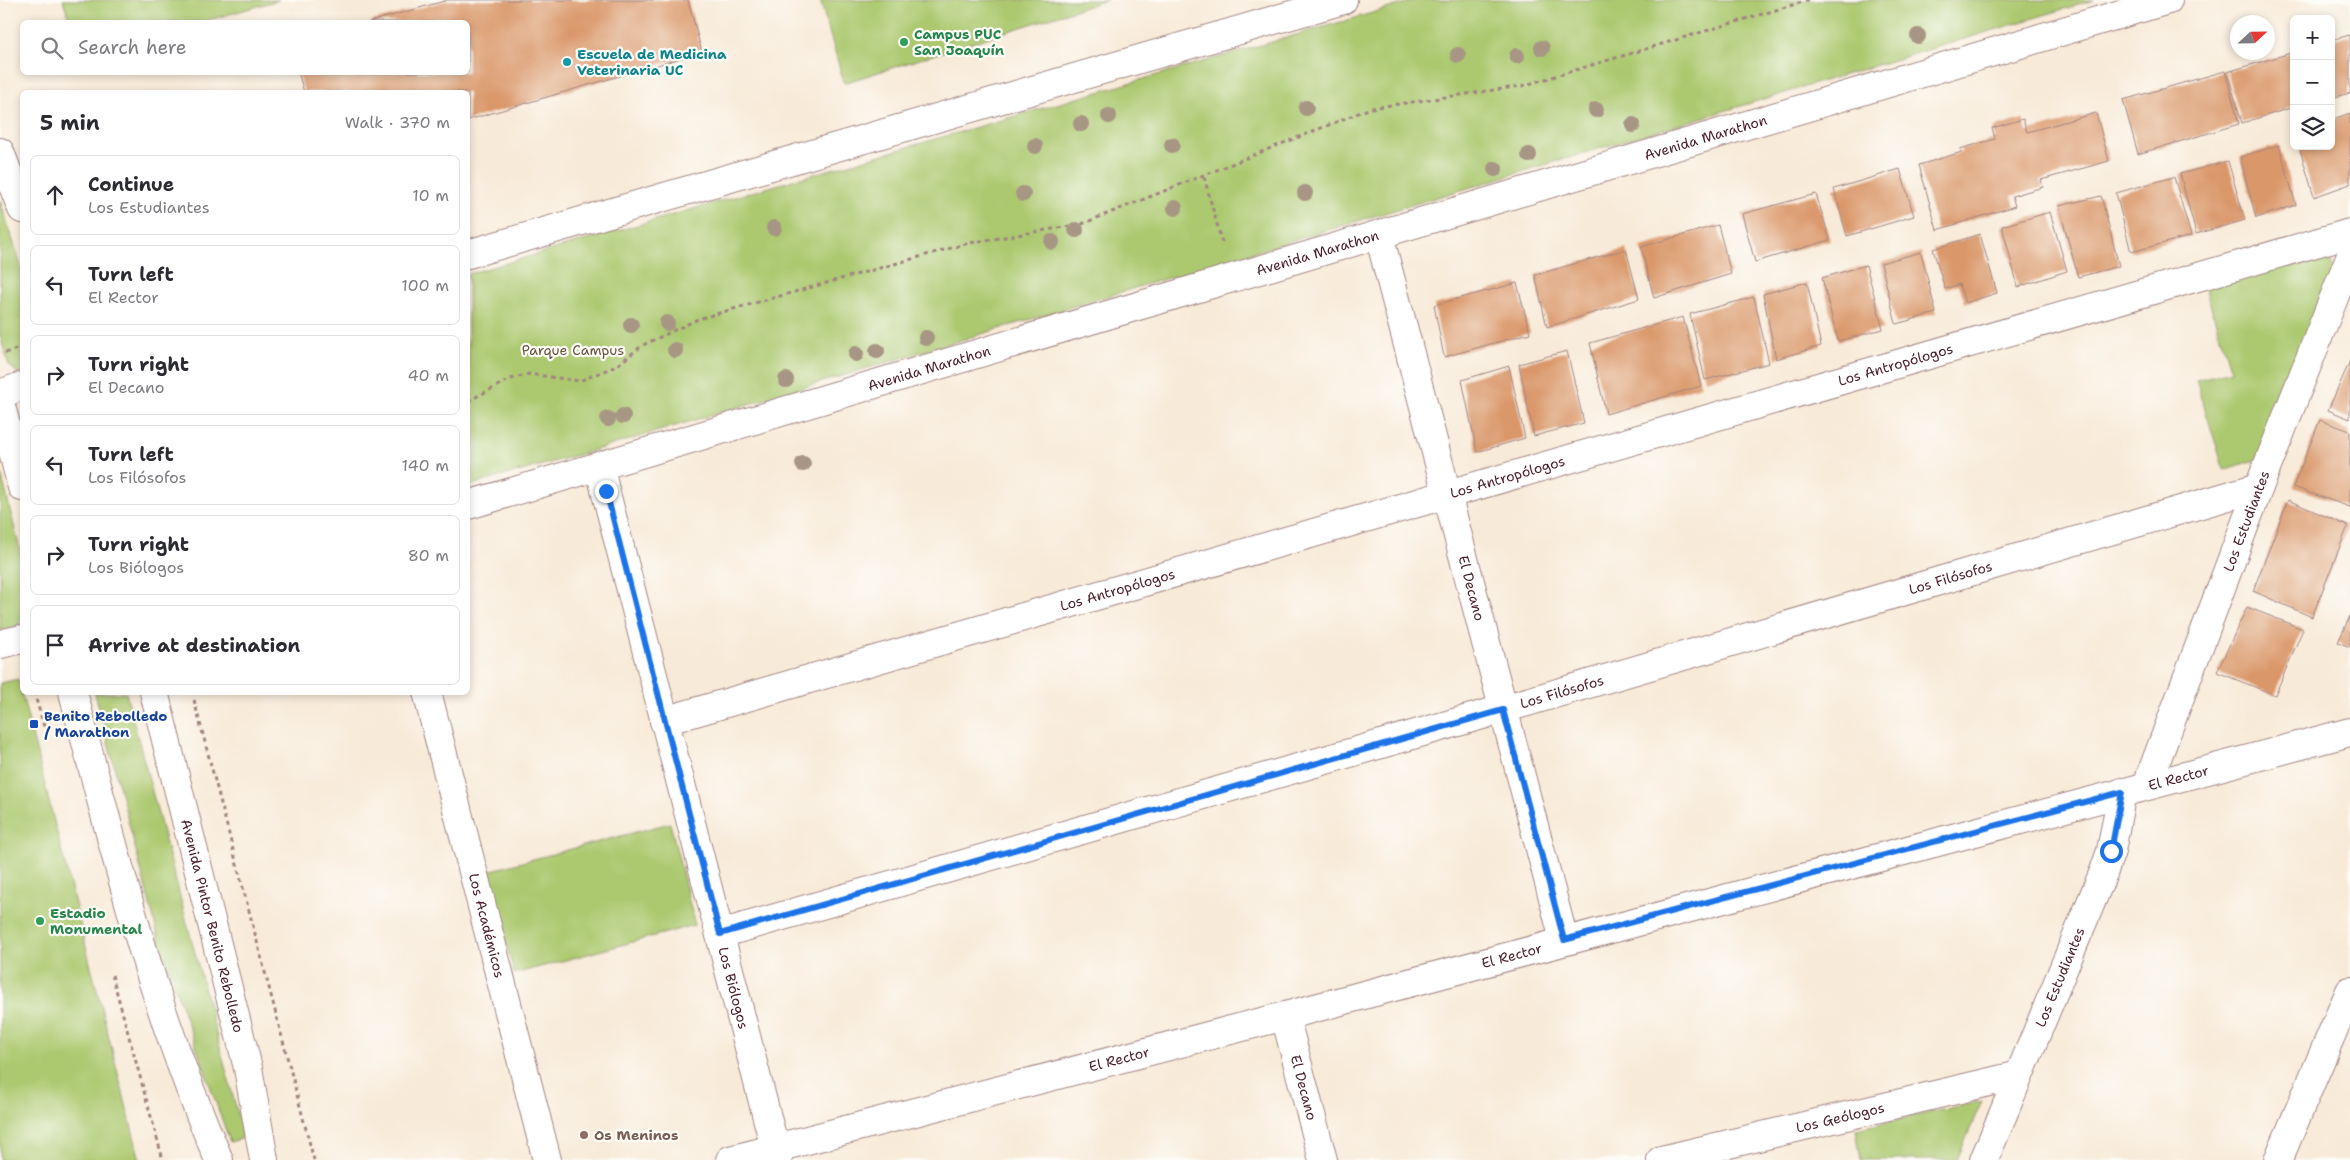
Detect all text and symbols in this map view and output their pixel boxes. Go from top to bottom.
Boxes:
north arrow [2230,15,2275,60]
map controls [2290,15,2335,150]
button: + [2290,15,2335,60]
search box [20,20,470,75]
place label: Campus PUC San Joaquín [914,25,1004,59]
icon: search [38,34,66,62]
text: Search here [78,35,187,60]
marker: Campus PUC San Joaquín [898,36,910,48]
place label: Escuela de Medicina Veterinaria UC [577,45,727,79]
marker: Escuela de Medicina Veterinaria UC [561,56,573,68]
button: − [2290,60,2335,105]
button: layers [2290,105,2335,150]
text: 5 min [40,109,100,137]
street label: Avenida Marathon [1642,111,1770,164]
text: Walk · 370 m [345,112,450,133]
text: Continue [88,172,174,197]
icon: ahead [41,181,69,209]
text: 10 m [412,185,449,206]
text: Los Estudiantes [88,197,210,218]
street label: Avenida Marathon [1254,226,1381,279]
text: Turn left [88,262,174,287]
icon: left [41,271,69,299]
text: 100 m [401,275,449,296]
text: El Rector [88,287,159,308]
street label: Los Antropólogos [1836,339,1955,390]
park label: Parque Campus [522,341,624,359]
street label: Avenida Marathon [866,341,993,395]
text: Turn right [88,352,189,377]
icon: right [41,361,69,389]
text: 40 m [407,365,449,386]
text: El Decano [88,377,164,398]
text: Turn left [88,442,174,467]
icon: left [41,451,69,479]
street label: Los Antropólogos [1448,452,1567,502]
text: 140 m [402,455,449,476]
text: Los Filósofos [88,467,187,488]
street label: Los Estudiantes [2219,468,2274,574]
route end [595,480,618,503]
text: Turn right [88,532,189,557]
icon: right [41,541,69,569]
text: 80 m [408,545,449,566]
street label: El Decano [1454,553,1489,623]
text: Los Biólogos [88,557,184,578]
street label: Los Filósofos [1906,557,1994,598]
street label: Los Antropólogos [1058,565,1177,615]
icon: arrive [41,631,69,659]
text: Arrive at destination [88,633,300,658]
street label: Los Filósofos [1518,671,1606,713]
place label: Benito Rebolledo / Marathon [44,707,167,741]
marker: Benito Rebolledo / Marathon [28,718,40,730]
street label: El Rector [2146,761,2211,794]
street label: Avenida Pintor Benito Rebolledo [177,817,248,1034]
route start [2100,840,2123,863]
street label: Los Académicos [465,871,509,980]
place label: Estadio Monumental [50,904,143,938]
marker: Estadio Monumental [34,915,46,927]
street label: Los Estudiantes [2031,924,2089,1030]
street label: El Rector [1479,939,1544,972]
street label: Los Biólogos [714,945,753,1031]
street label: El Rector [1087,1042,1152,1076]
street label: El Decano [1287,1053,1321,1122]
street label: Los Geólogos [1794,1098,1886,1137]
place label: Os Meninos [594,1126,678,1144]
marker: Os Meninos [578,1129,590,1141]

